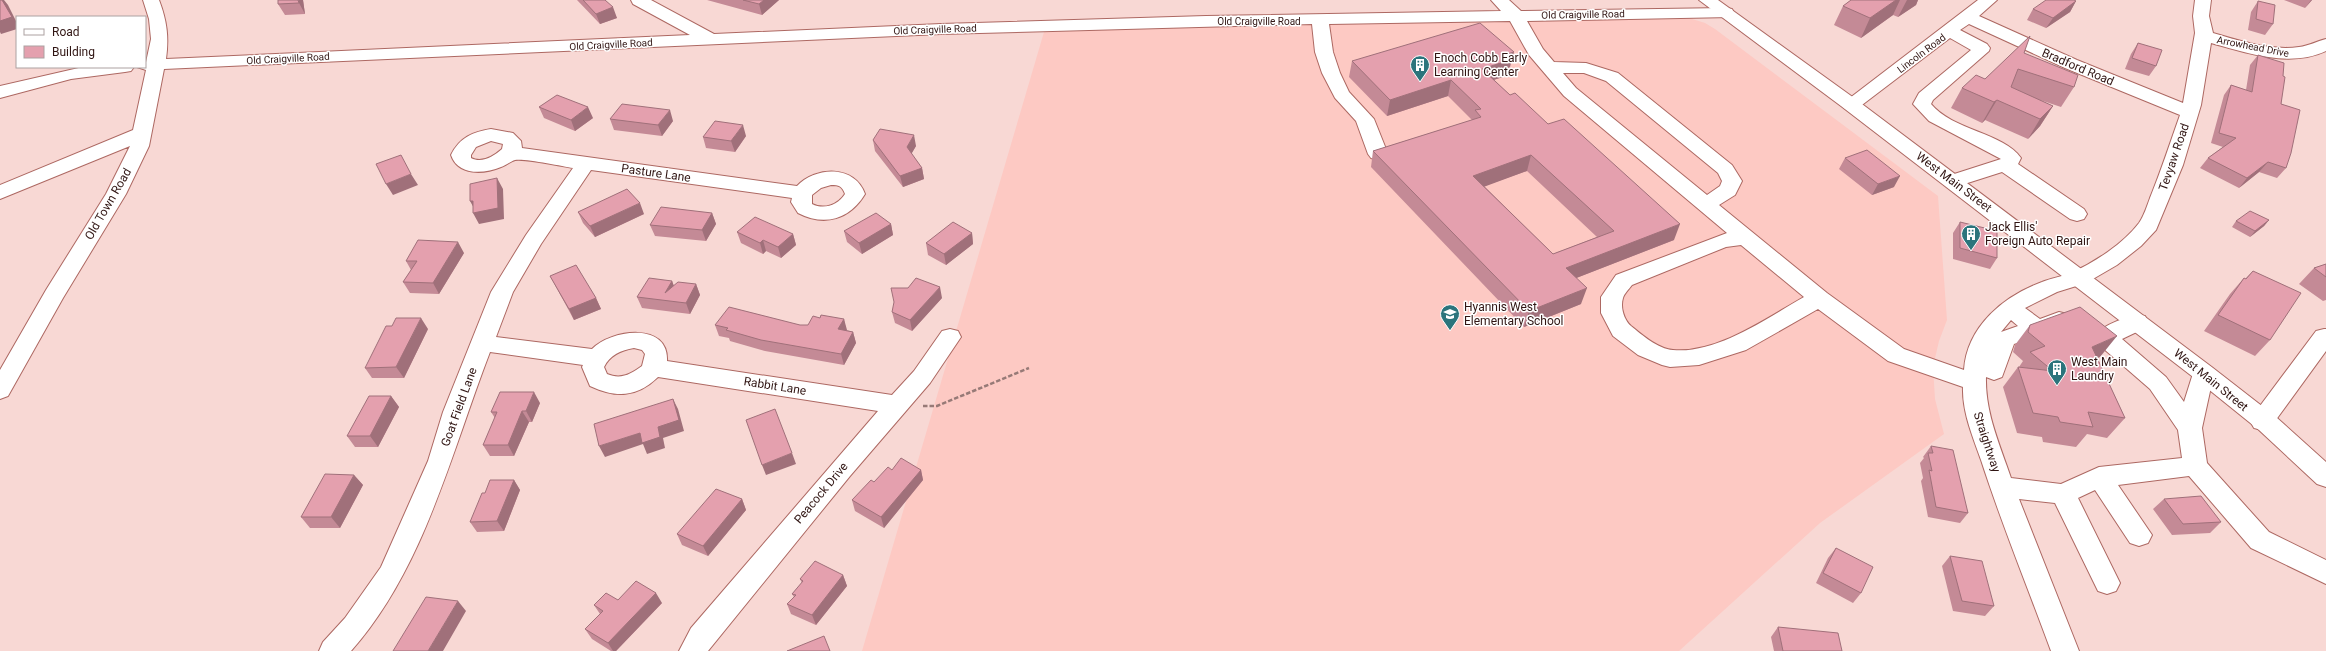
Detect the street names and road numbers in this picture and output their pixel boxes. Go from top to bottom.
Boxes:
street label: Old Craigville Road [1541,8,1625,21]
street label: Old Craigville Road [1217,16,1301,27]
street label: Old Craigville Road [893,23,977,36]
street label: Lincoln Road [1895,32,1948,75]
street label: Arrowhead Drive [2216,34,2290,59]
street label: Old Craigville Road [569,37,653,52]
street label: Bradford Road [2040,46,2116,88]
street label: Old Craigville Road [246,51,330,66]
street label: Tevyaw Road [2156,121,2192,193]
street label: West Main Street [1913,149,1995,215]
street label: Pasture Lane [620,161,692,185]
street label: Old Town Road [82,166,134,242]
street label: West Main Street [2171,346,2251,414]
street label: Goat Field Lane [438,366,480,448]
street label: Rabbit Lane [743,374,807,398]
street label: Straightway [1971,410,2003,474]
street label: Peacock Drive [791,459,851,527]

